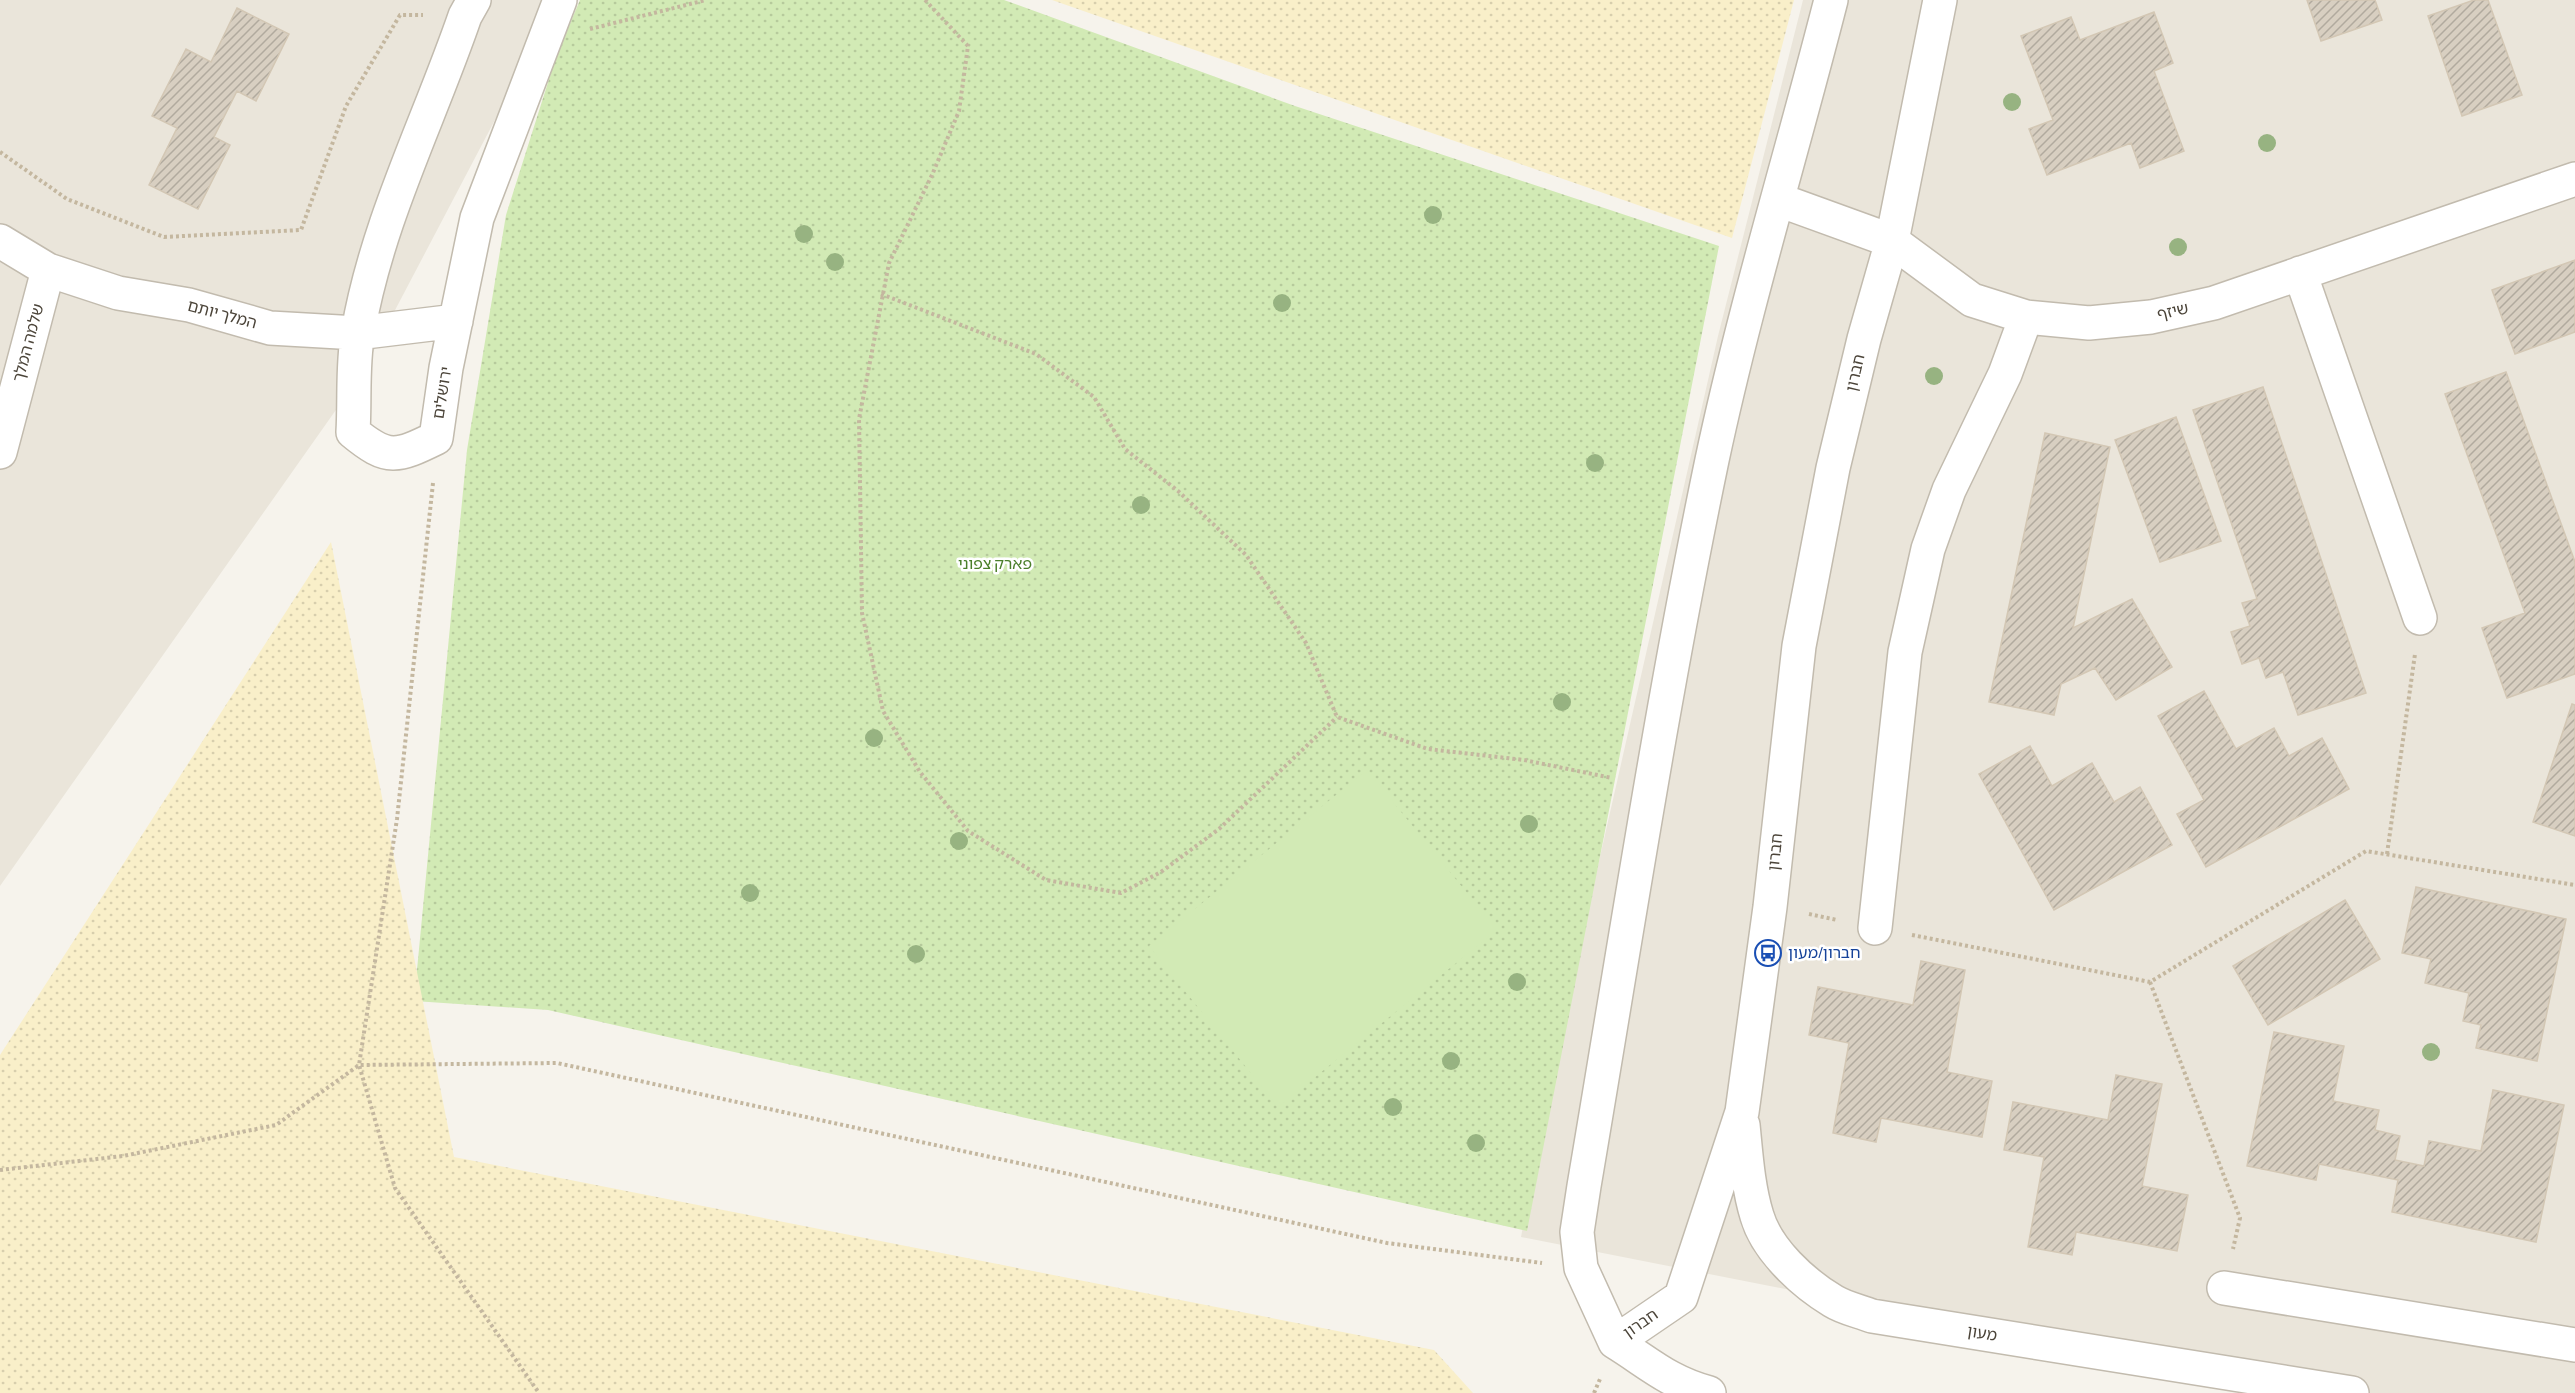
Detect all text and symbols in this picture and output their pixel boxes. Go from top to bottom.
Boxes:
street label: המלך יותם [185,297,259,333]
street label: שיזף [2155,299,2191,325]
street label: שלמה המלך [9,302,49,384]
street label: חברון [1842,352,1870,394]
street label: ירושלים [429,365,457,421]
park label: פארק צפוני [958,555,1032,574]
street label: חברון [1765,832,1787,872]
bus stop icon: חברון/מעון [1753,938,1783,968]
place label: חברון/מעון [1788,944,1861,963]
street label: חברון [1620,1305,1662,1343]
street label: מעון [1966,1322,1998,1346]

